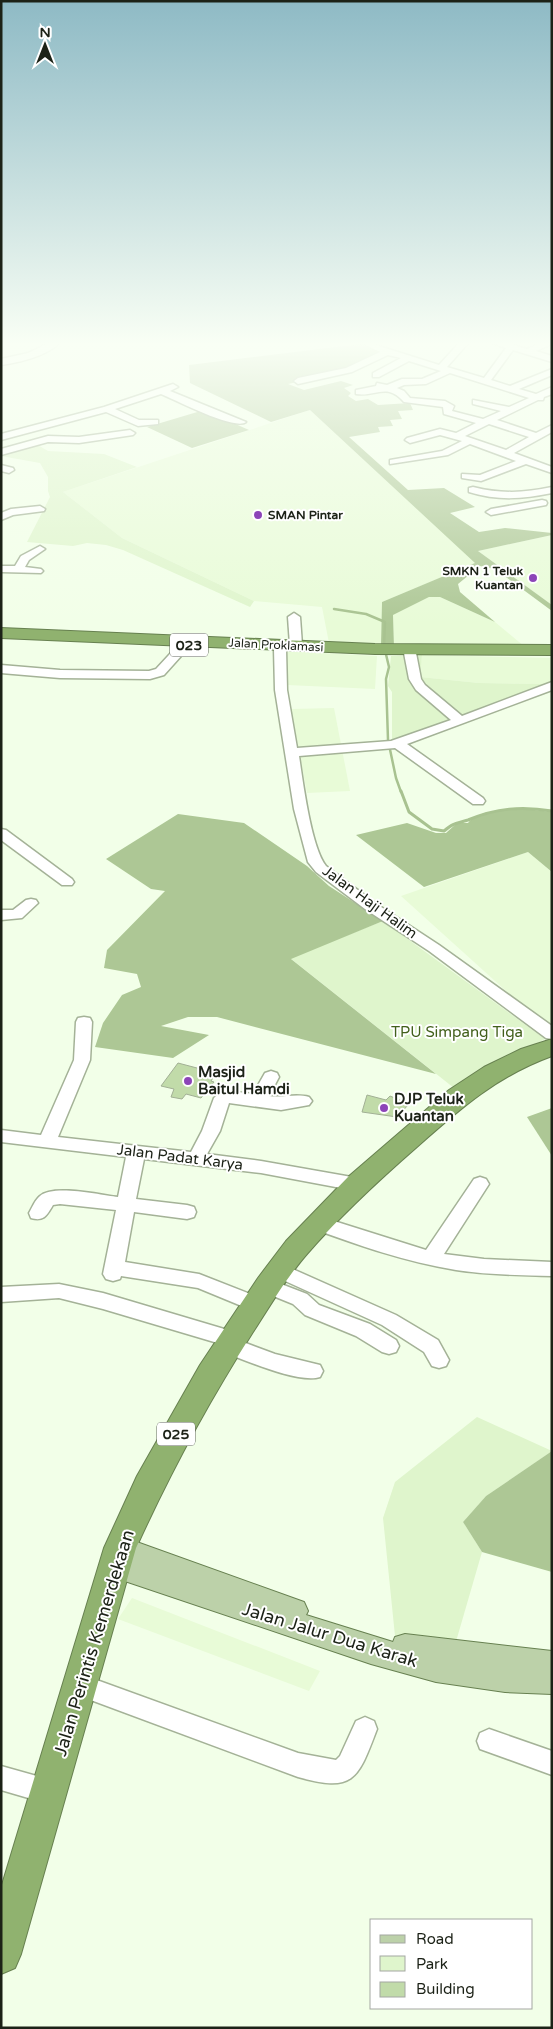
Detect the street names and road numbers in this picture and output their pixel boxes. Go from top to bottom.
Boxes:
road number: 023 [170,634,208,656]
street label: Jalan Proklamasi [228,636,324,654]
street label: Jalan Haji Halim [319,862,421,942]
street label: Jalan Padat Karya [116,1140,244,1174]
road number: 025 [157,1422,195,1446]
street label: Jalan Perintis Kemerdekaan [49,1527,139,1759]
street label: Jalan Jalur Dua Karak [240,1598,421,1672]

